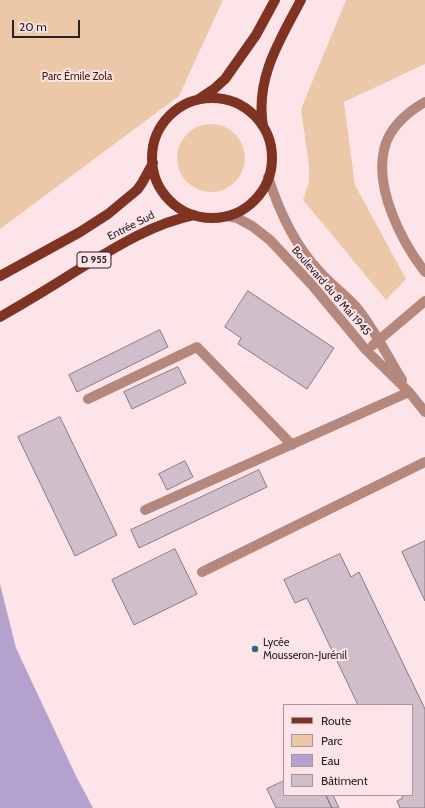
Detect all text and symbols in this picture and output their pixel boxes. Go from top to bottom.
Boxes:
scale bar [14,12,82,38]
text: 20 m [19,19,47,34]
park label: Parc Émile Zola [42,70,112,84]
street label: Entrée Sud [105,209,157,243]
street label: Boulevard du 8 Mai 1945 [289,244,373,338]
road number: D 955 [77,252,111,268]
place label: Lycée Mousseron-Jurénil [263,636,347,662]
marker: Lycée Mousseron-Jurénil [250,644,260,654]
legend [283,704,413,796]
text: Route [321,713,351,728]
text: Parc [321,733,343,748]
text: Eau [321,753,340,768]
text: Bâtiment [321,773,368,788]

